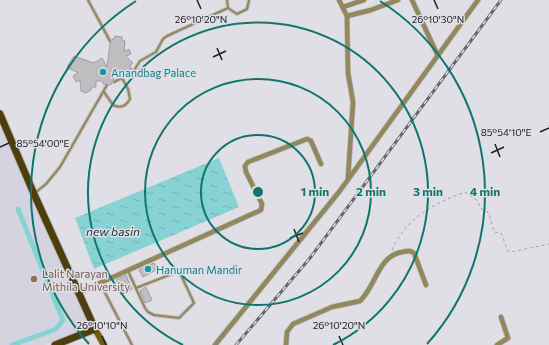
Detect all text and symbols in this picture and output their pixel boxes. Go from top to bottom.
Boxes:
text: 26°10'20"N [175,13,227,25]
text: 26°10'30"N [412,13,464,25]
place label: Anandbag Palace [111,66,196,79]
marker: Anandbag Palace [98,67,108,77]
text: 85°54'10"E [481,126,531,138]
text: 85°54'00"E [17,137,70,149]
text: 1 min [301,184,329,198]
text: 2 min [356,184,386,198]
text: 3 min [413,184,443,198]
text: 4 min [470,184,500,198]
centre of rings [251,185,265,199]
water label: new basin [86,224,140,238]
place label: Hanuman Mandir [156,263,243,276]
marker: Hanuman Mandir [143,264,153,274]
place label: Lalit Narayan Mithila University [42,267,131,293]
marker: Lalit Narayan Mithila University [29,274,39,284]
text: 26°10'10"N [76,319,128,331]
text: 26°10'20"N [313,319,365,331]

